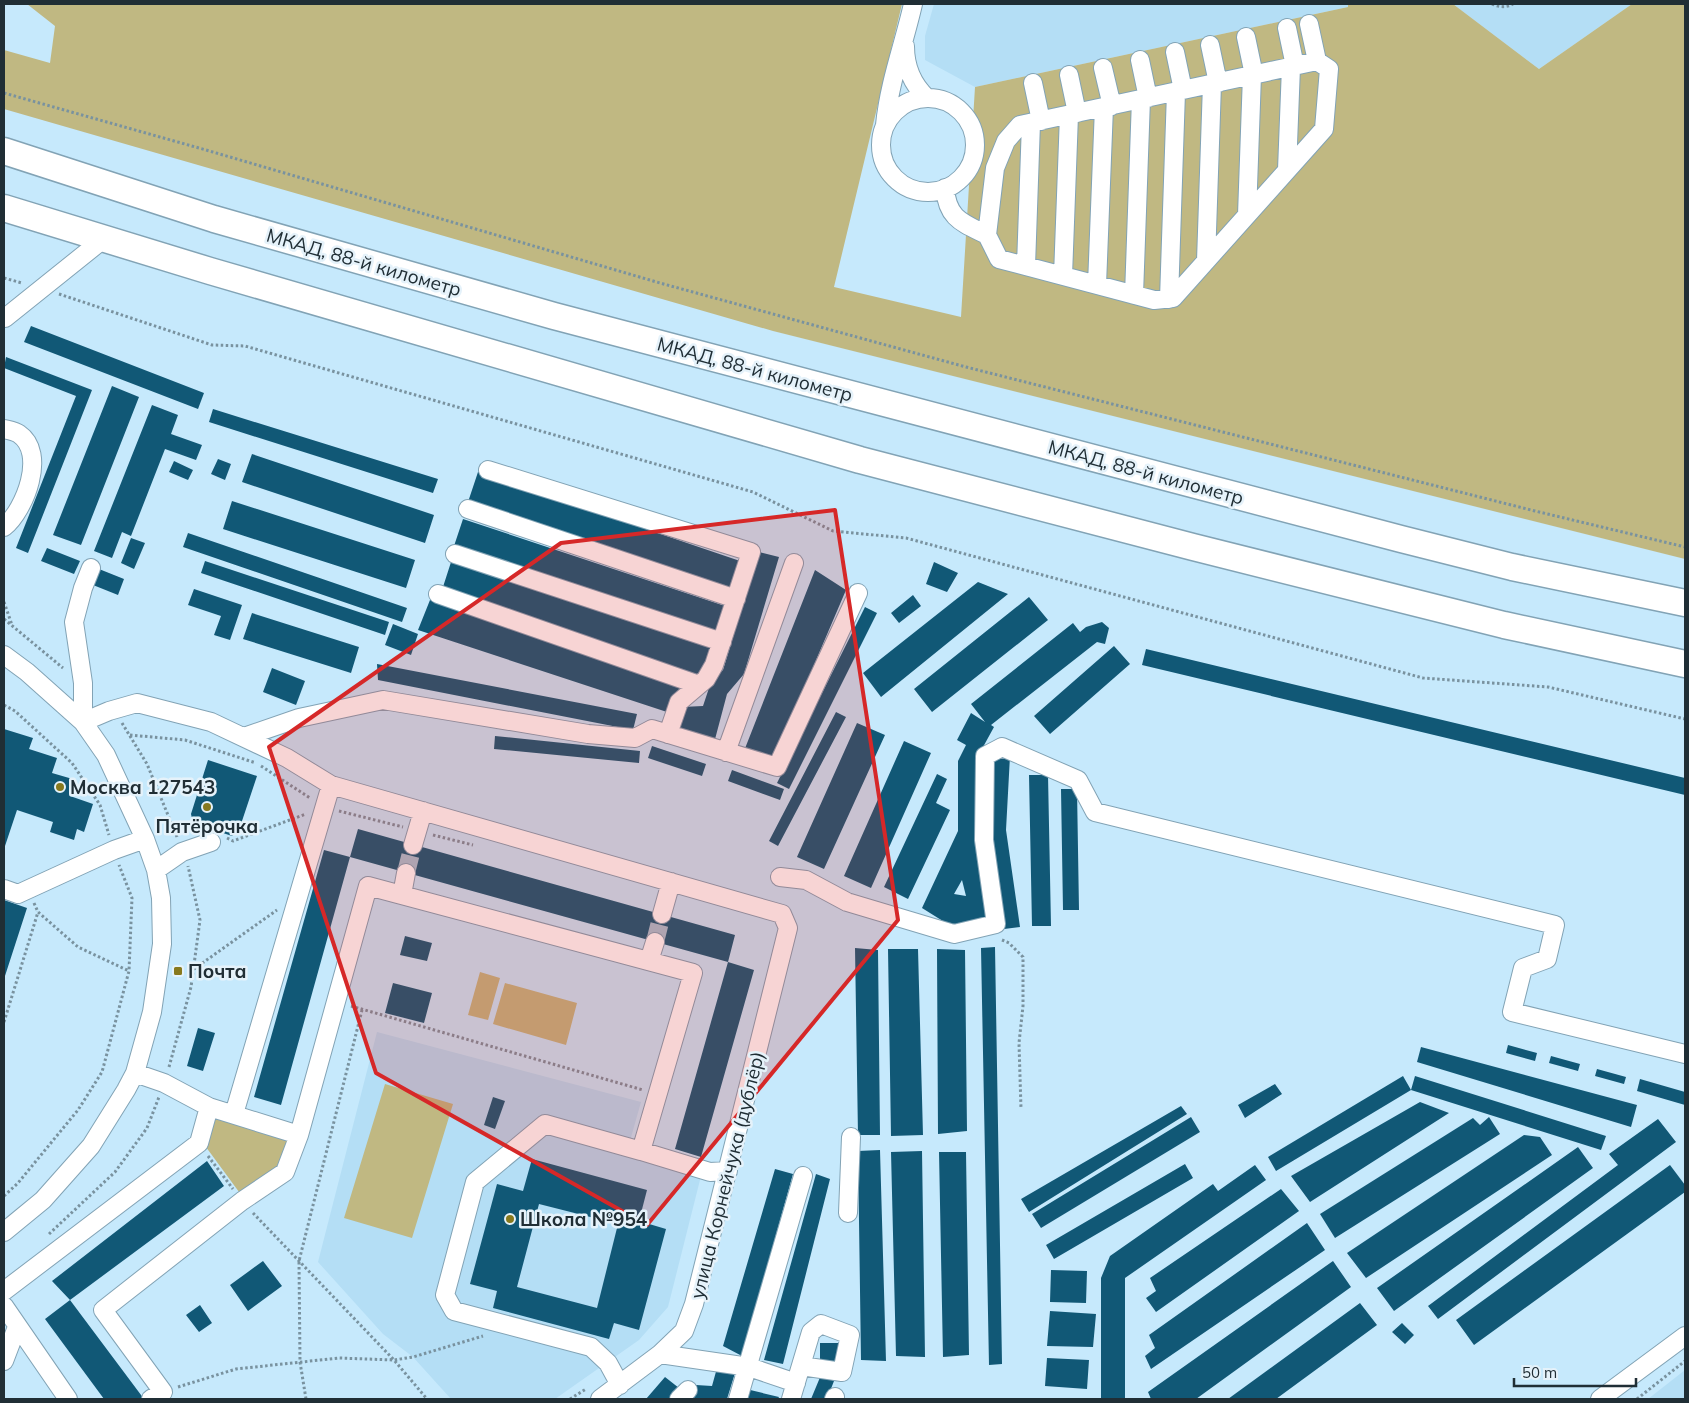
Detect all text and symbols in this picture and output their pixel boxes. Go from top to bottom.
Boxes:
street label: МКАД, 88-й километр [264,223,464,301]
street label: МКАД, 88-й километр [655,331,855,407]
street label: МКАД, 88-й километр [1046,434,1246,510]
place label: Москва 127543 [70,775,215,799]
marker: Москва 127543 [54,781,66,793]
marker: Пятёрочка [201,801,213,813]
place label: Пятёрочка [156,814,258,838]
place label: Почта [188,959,247,983]
marker: Почта [172,965,184,977]
street label: улица Корнейчука (дублёр) [685,1049,769,1301]
place label: Школа №954 [520,1207,648,1231]
marker: Школа №954 [504,1213,516,1225]
scale bar [1514,1356,1636,1388]
text: 50 m [1522,1363,1557,1382]

